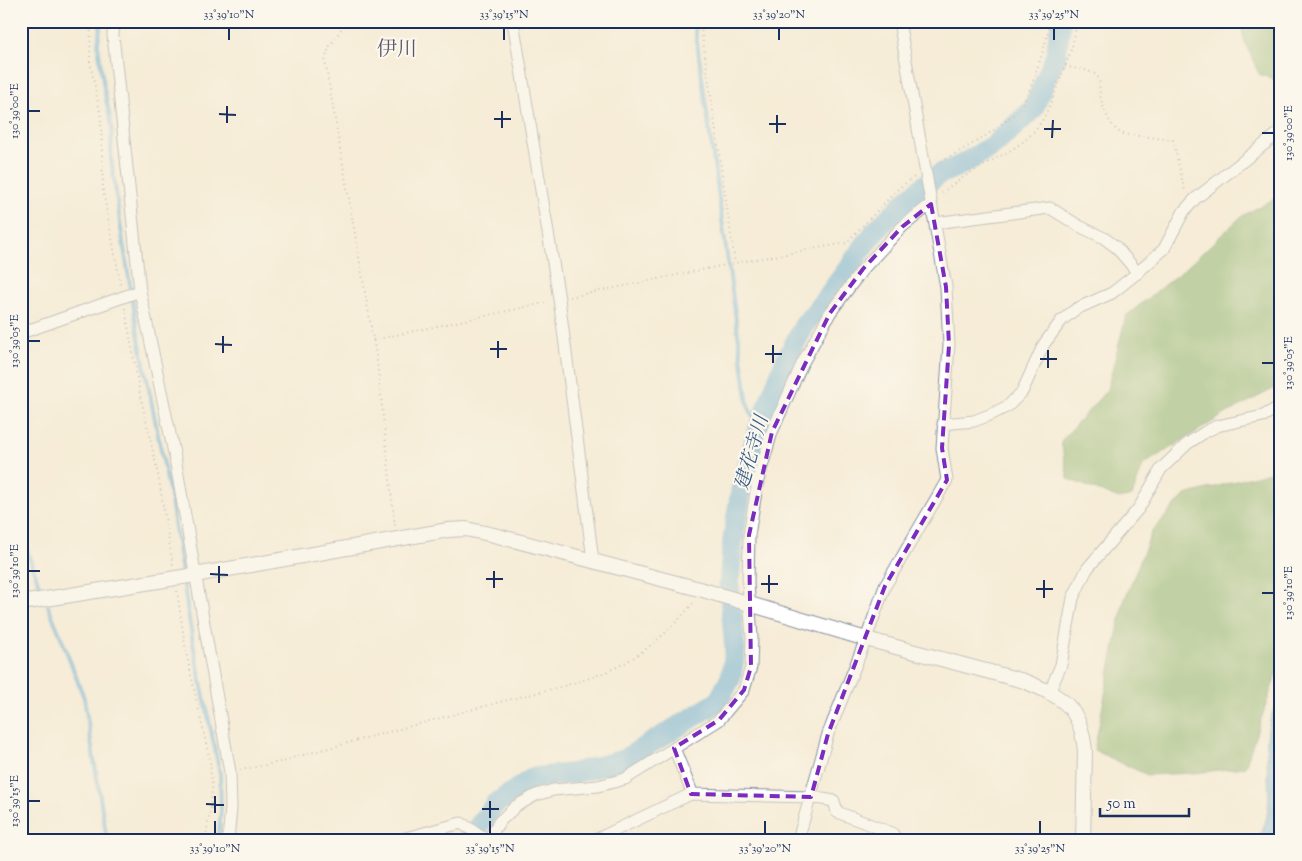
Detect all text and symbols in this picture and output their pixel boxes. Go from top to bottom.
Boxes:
text: 33°39'10"N [204,6,255,24]
text: 33°39'15"N [480,6,529,24]
text: 33°39'20"N [753,6,806,24]
text: 33°39'25"N [1029,6,1080,24]
district label: 伊川 [377,36,417,65]
text: 130°39'00"E [6,83,24,139]
text: 130°39'00"E [1280,105,1298,161]
text: 130°39'05"E [6,313,24,368]
text: 130°39'05"E [1280,335,1298,390]
water label: 建花寺川 [730,411,777,493]
text: 130°39'10"E [6,543,24,598]
text: 130°39'10"E [1280,565,1298,620]
text: 130°39'15"E [6,774,24,827]
scale bar [1100,786,1188,818]
text: 50 m [1106,794,1136,815]
text: 33°39'10"N [190,840,241,858]
text: 33°39'15"N [466,840,515,858]
text: 33°39'20"N [739,840,792,858]
text: 33°39'25"N [1015,840,1066,858]

